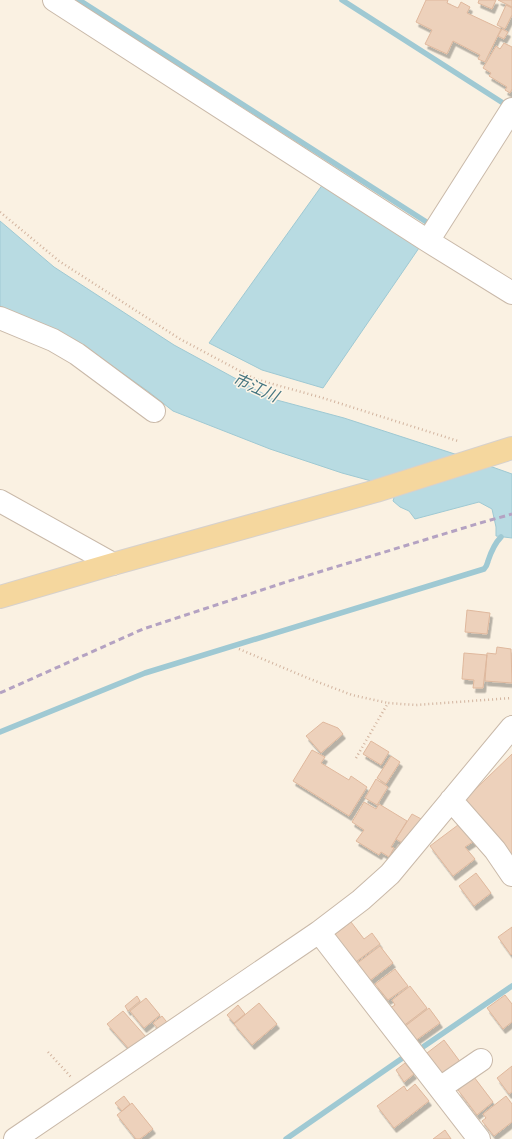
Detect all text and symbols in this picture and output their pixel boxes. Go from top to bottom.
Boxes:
water label: 市江川 [230,368,284,407]

